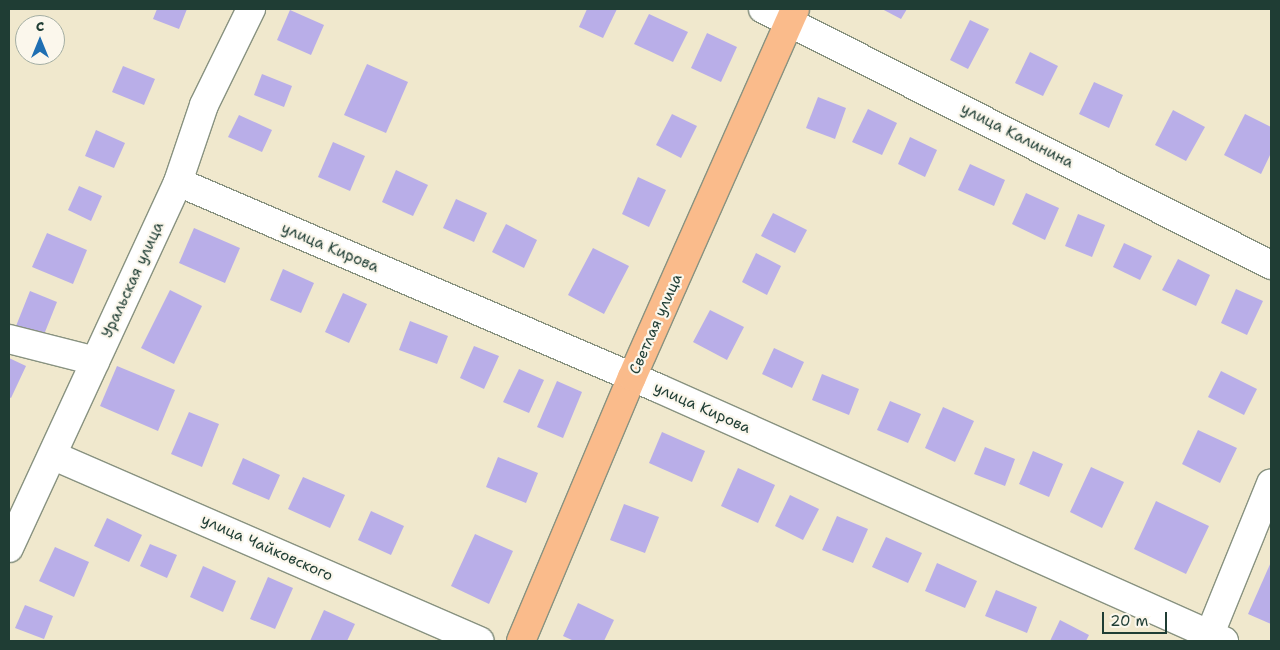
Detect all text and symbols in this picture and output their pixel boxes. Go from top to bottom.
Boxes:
north arrow [15,15,65,65]
text: С [36,17,44,35]
street label: улица Калинина [958,100,1076,172]
street label: Уральская улица [98,219,168,341]
street label: улица Кирова [279,219,381,277]
street label: Светлая улица [626,271,686,377]
street label: улица Кирова [651,379,753,437]
street label: улица Чайковского [198,511,336,585]
scale bar [1105,602,1170,634]
text: 20 m [1110,611,1149,631]

